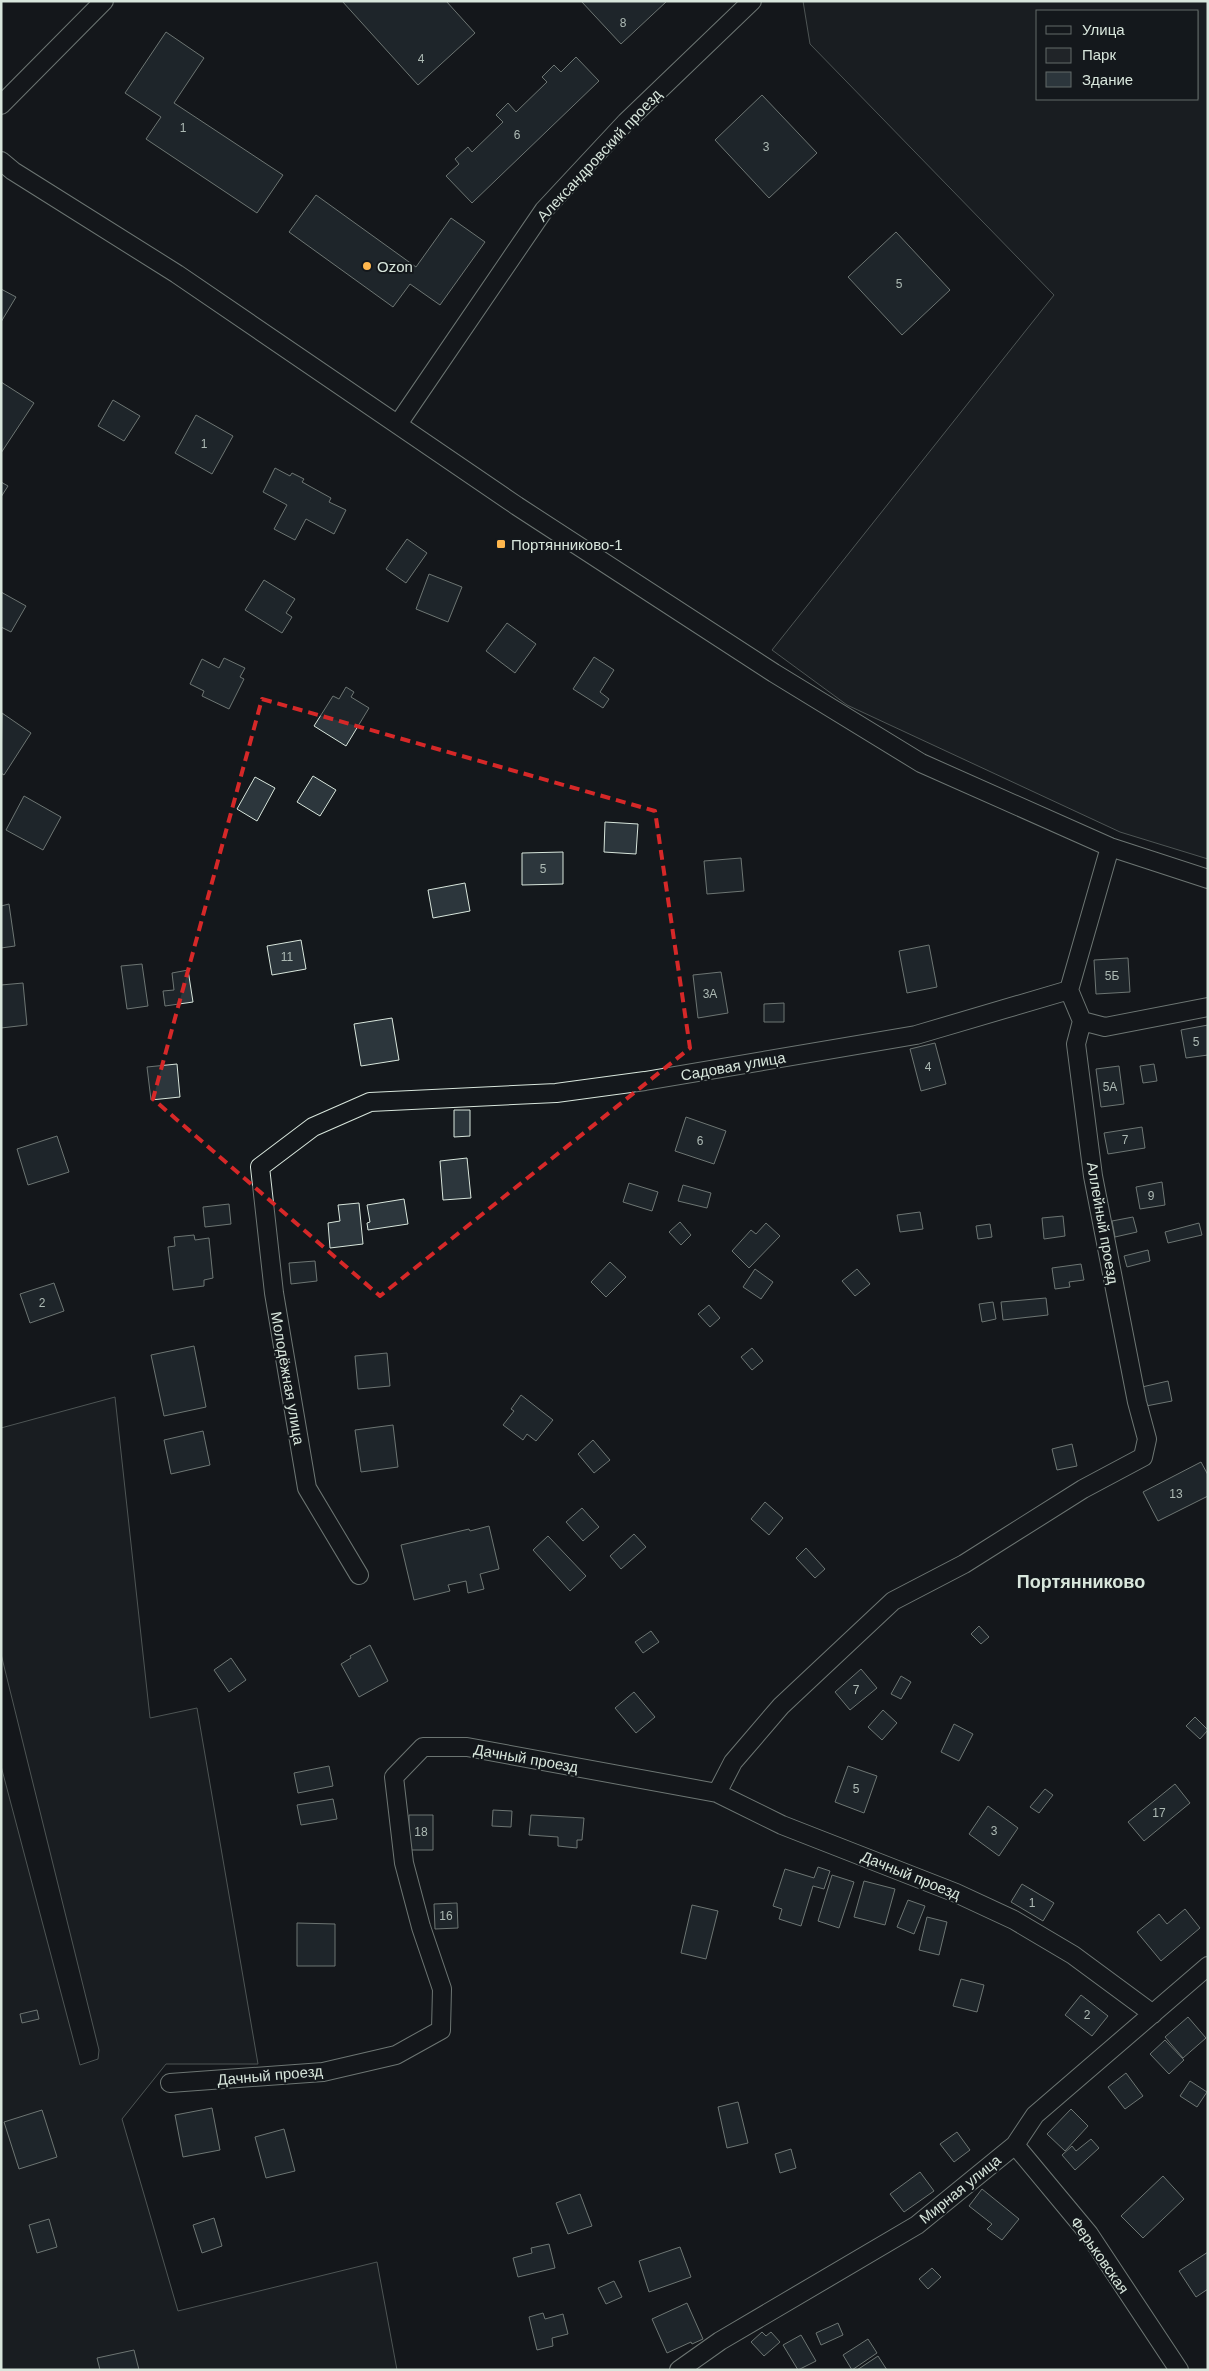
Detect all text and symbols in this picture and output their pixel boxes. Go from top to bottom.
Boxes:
legend [1036,10,1199,100]
house number: 8 [620,16,627,30]
text: Улица [1082,21,1125,38]
text: Парк [1082,46,1116,63]
house number: 4 [418,52,425,66]
text: Здание [1082,71,1133,88]
street label: Александровский проезд [533,85,665,225]
house number: 1 [180,121,187,135]
house number: 6 [514,128,521,142]
house number: 3 [763,140,770,154]
place label: Ozon [377,258,413,275]
marker: Ozon [361,260,373,272]
house number: 5 [896,277,903,291]
house number: 1 [201,437,208,451]
place label: Портянниково-1 [511,536,623,553]
marker: Портянниково-1 [495,538,507,550]
house number: 5 [540,862,547,876]
house number: 11 [281,950,294,964]
house number: 5Б [1105,969,1119,983]
house number: 3А [703,987,717,1001]
house number: 5 [1193,1035,1200,1049]
street label: Садовая улица [679,1048,787,1084]
house number: 4 [925,1060,932,1074]
house number: 5А [1103,1080,1117,1094]
house number: 7 [1122,1133,1129,1147]
house number: 6 [697,1134,704,1148]
street label: Аллейный проезд [1084,1160,1122,1286]
house number: 9 [1148,1189,1155,1203]
house number: 2 [39,1296,46,1310]
street label: Молодёжная улица [268,1310,308,1447]
house number: 13 [1169,1487,1183,1501]
district label: Портянниково [1017,1572,1145,1592]
house number: 7 [853,1683,860,1697]
street label: Дачный проезд [472,1740,580,1776]
house number: 5 [853,1782,860,1796]
house number: 17 [1152,1806,1166,1820]
house number: 3 [991,1824,998,1838]
house number: 18 [414,1825,428,1839]
street label: Дачный проезд [859,1847,963,1903]
house number: 1 [1029,1896,1036,1910]
house number: 16 [439,1909,453,1923]
house number: 2 [1084,2008,1091,2022]
street label: Дачный проезд [217,2062,324,2088]
street label: Мирная улица [916,2151,1004,2227]
street label: Ферьковская [1067,2213,1133,2297]

